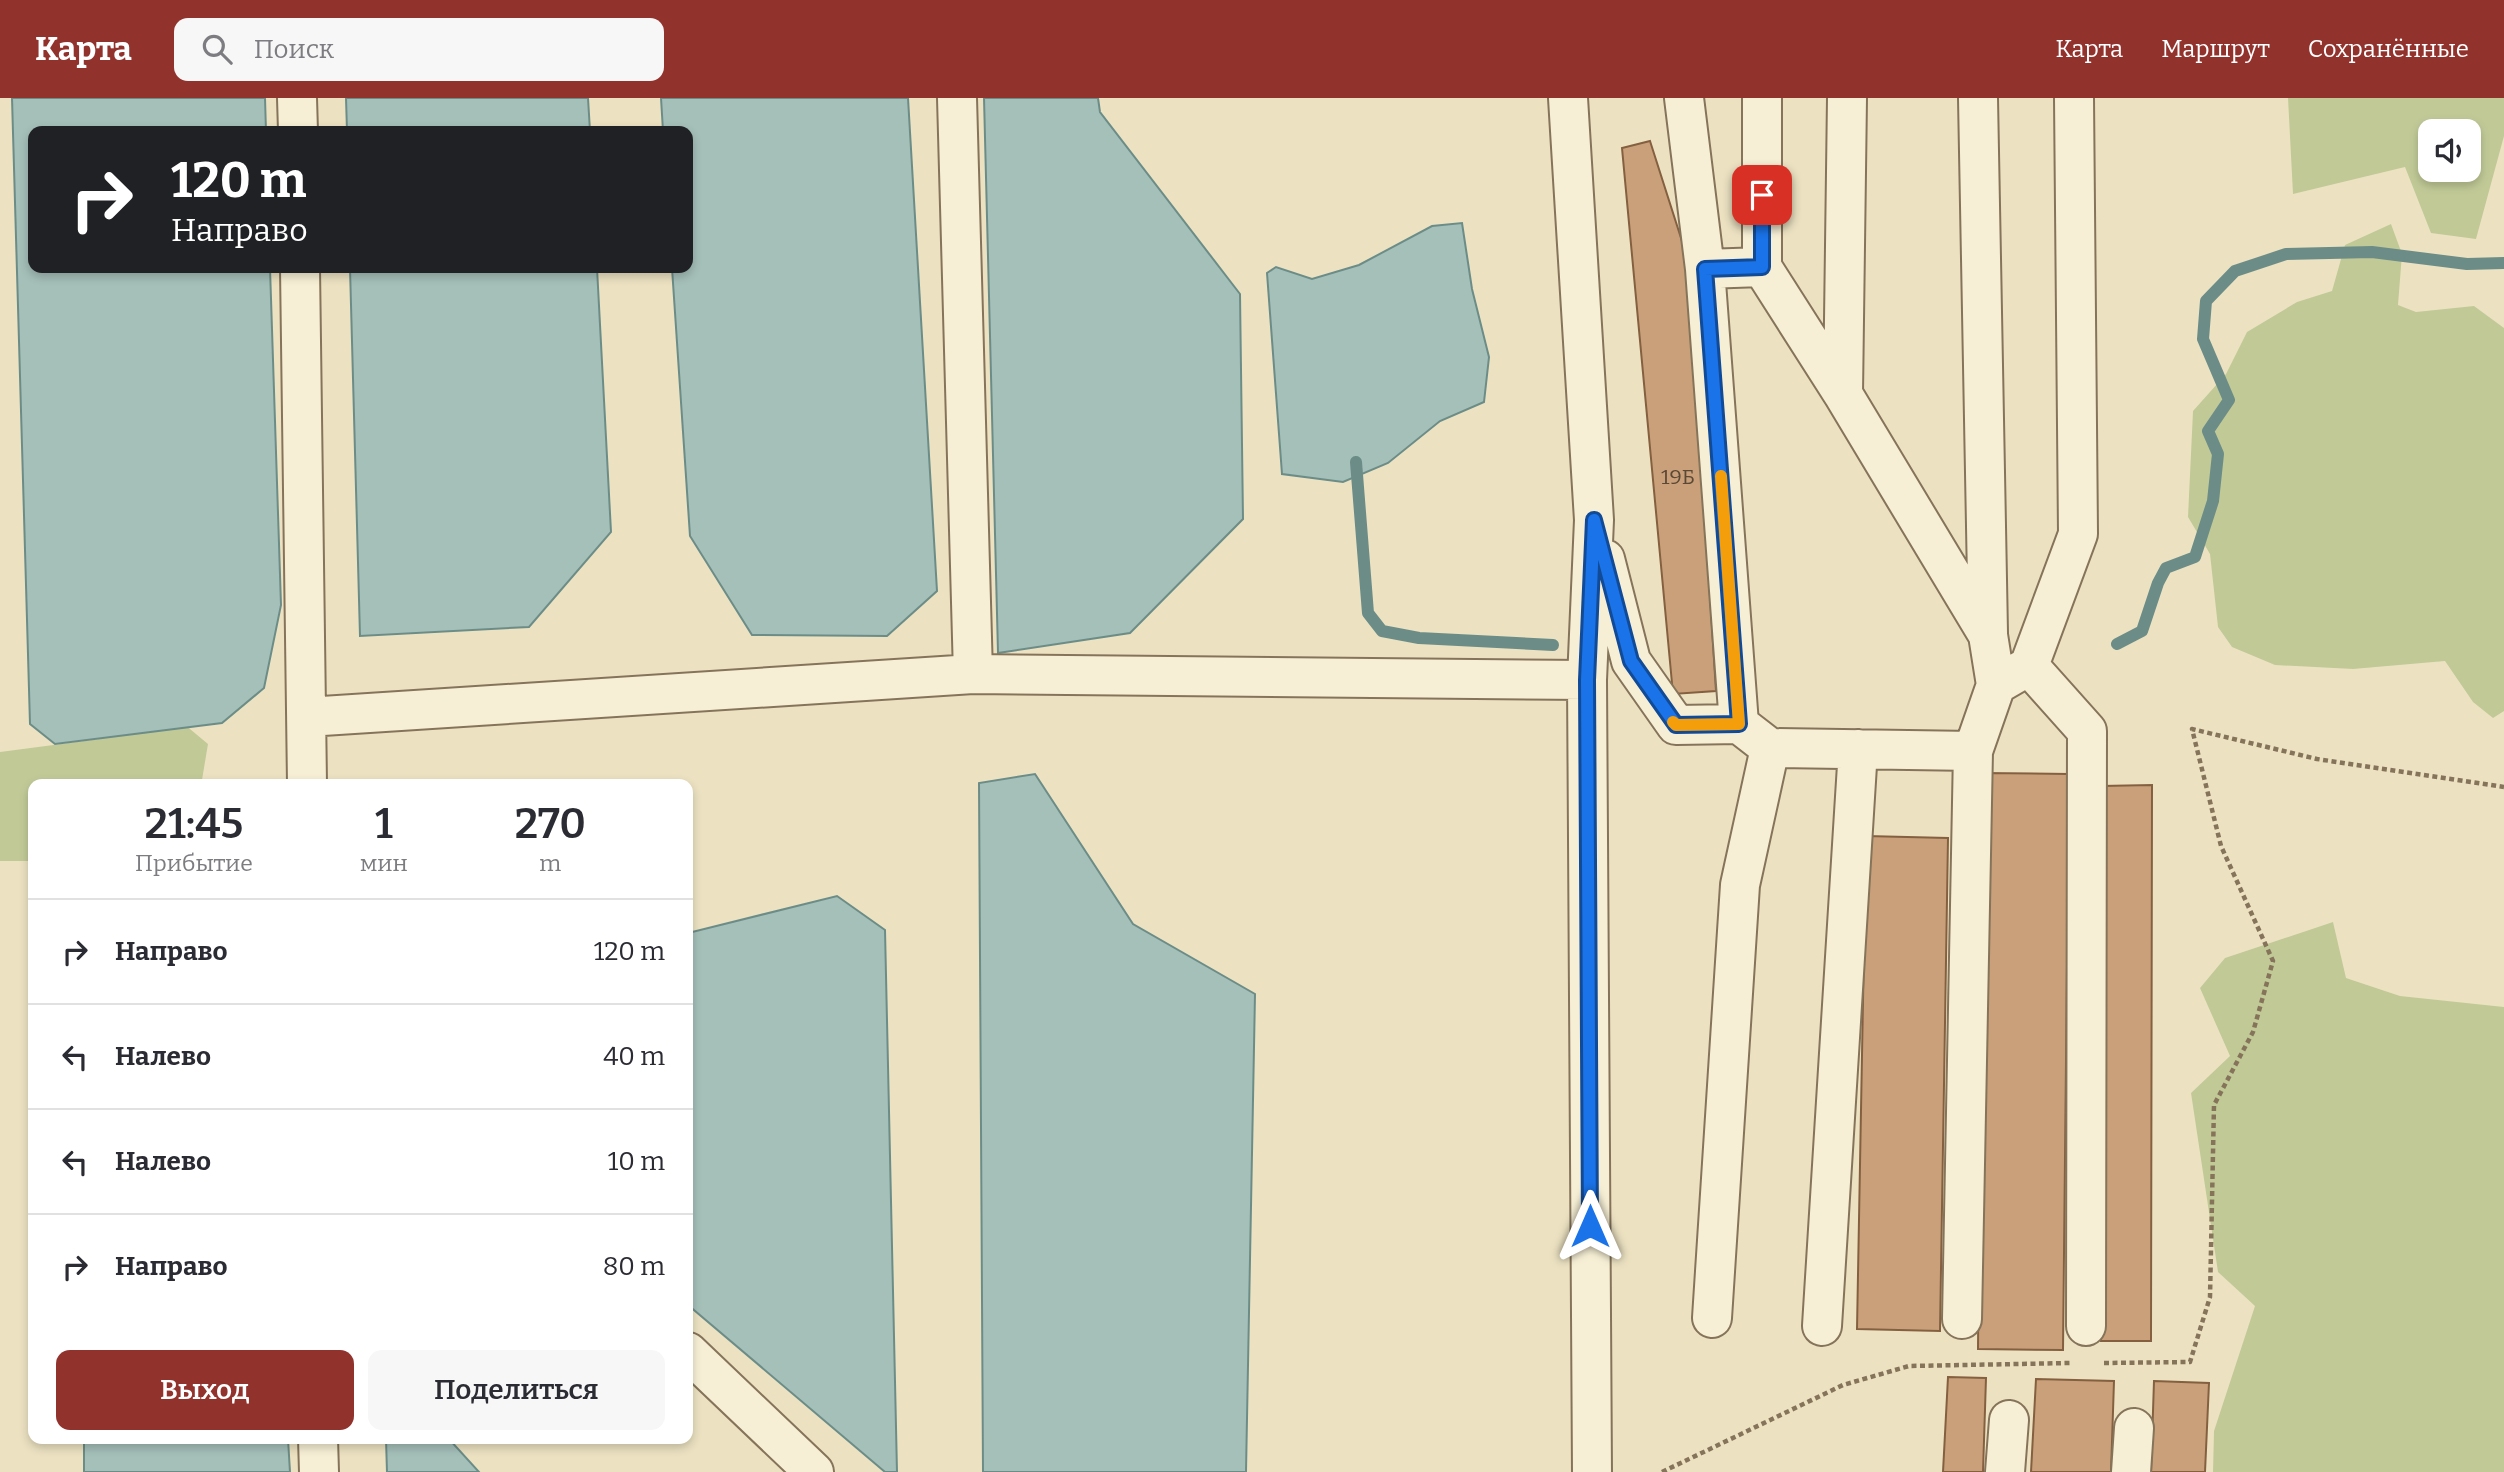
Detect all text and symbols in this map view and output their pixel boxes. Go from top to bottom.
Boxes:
search box [174,18,664,81]
text: Карта [35,29,132,69]
icon: search [198,30,236,68]
text: Поиск [254,34,334,65]
text: Карта [2055,35,2123,63]
text: Маршрут [2161,35,2270,63]
text: Сохранённые [2308,35,2469,63]
map controls [2418,119,2481,182]
button: sound [2418,119,2481,182]
text: 120 m [171,151,306,210]
icon: right [56,154,147,245]
pin [1732,165,1792,225]
icon: arrive [1743,176,1781,214]
text: Направо [171,211,308,249]
house number: 19Б [1661,464,1695,490]
text: 21:45 [145,799,243,849]
text: 1 [375,799,393,849]
text: 270 [515,799,586,849]
text: Прибытие [135,849,253,877]
text: мин [360,849,408,877]
text: m [539,849,561,877]
icon: right [56,933,94,971]
text: Направо [115,936,228,967]
text: 120 m [594,936,665,967]
icon: left [56,1038,94,1076]
text: Налево [115,1041,211,1072]
text: 40 m [603,1041,665,1072]
icon: left [56,1143,94,1181]
text: Налево [115,1146,211,1177]
text: 10 m [608,1146,665,1177]
position arrow [1553,1189,1627,1263]
icon: right [56,1248,94,1286]
text: Направо [115,1251,228,1282]
text: 80 m [603,1251,665,1282]
button: Выход [56,1350,354,1430]
button: Поделиться [368,1350,665,1430]

